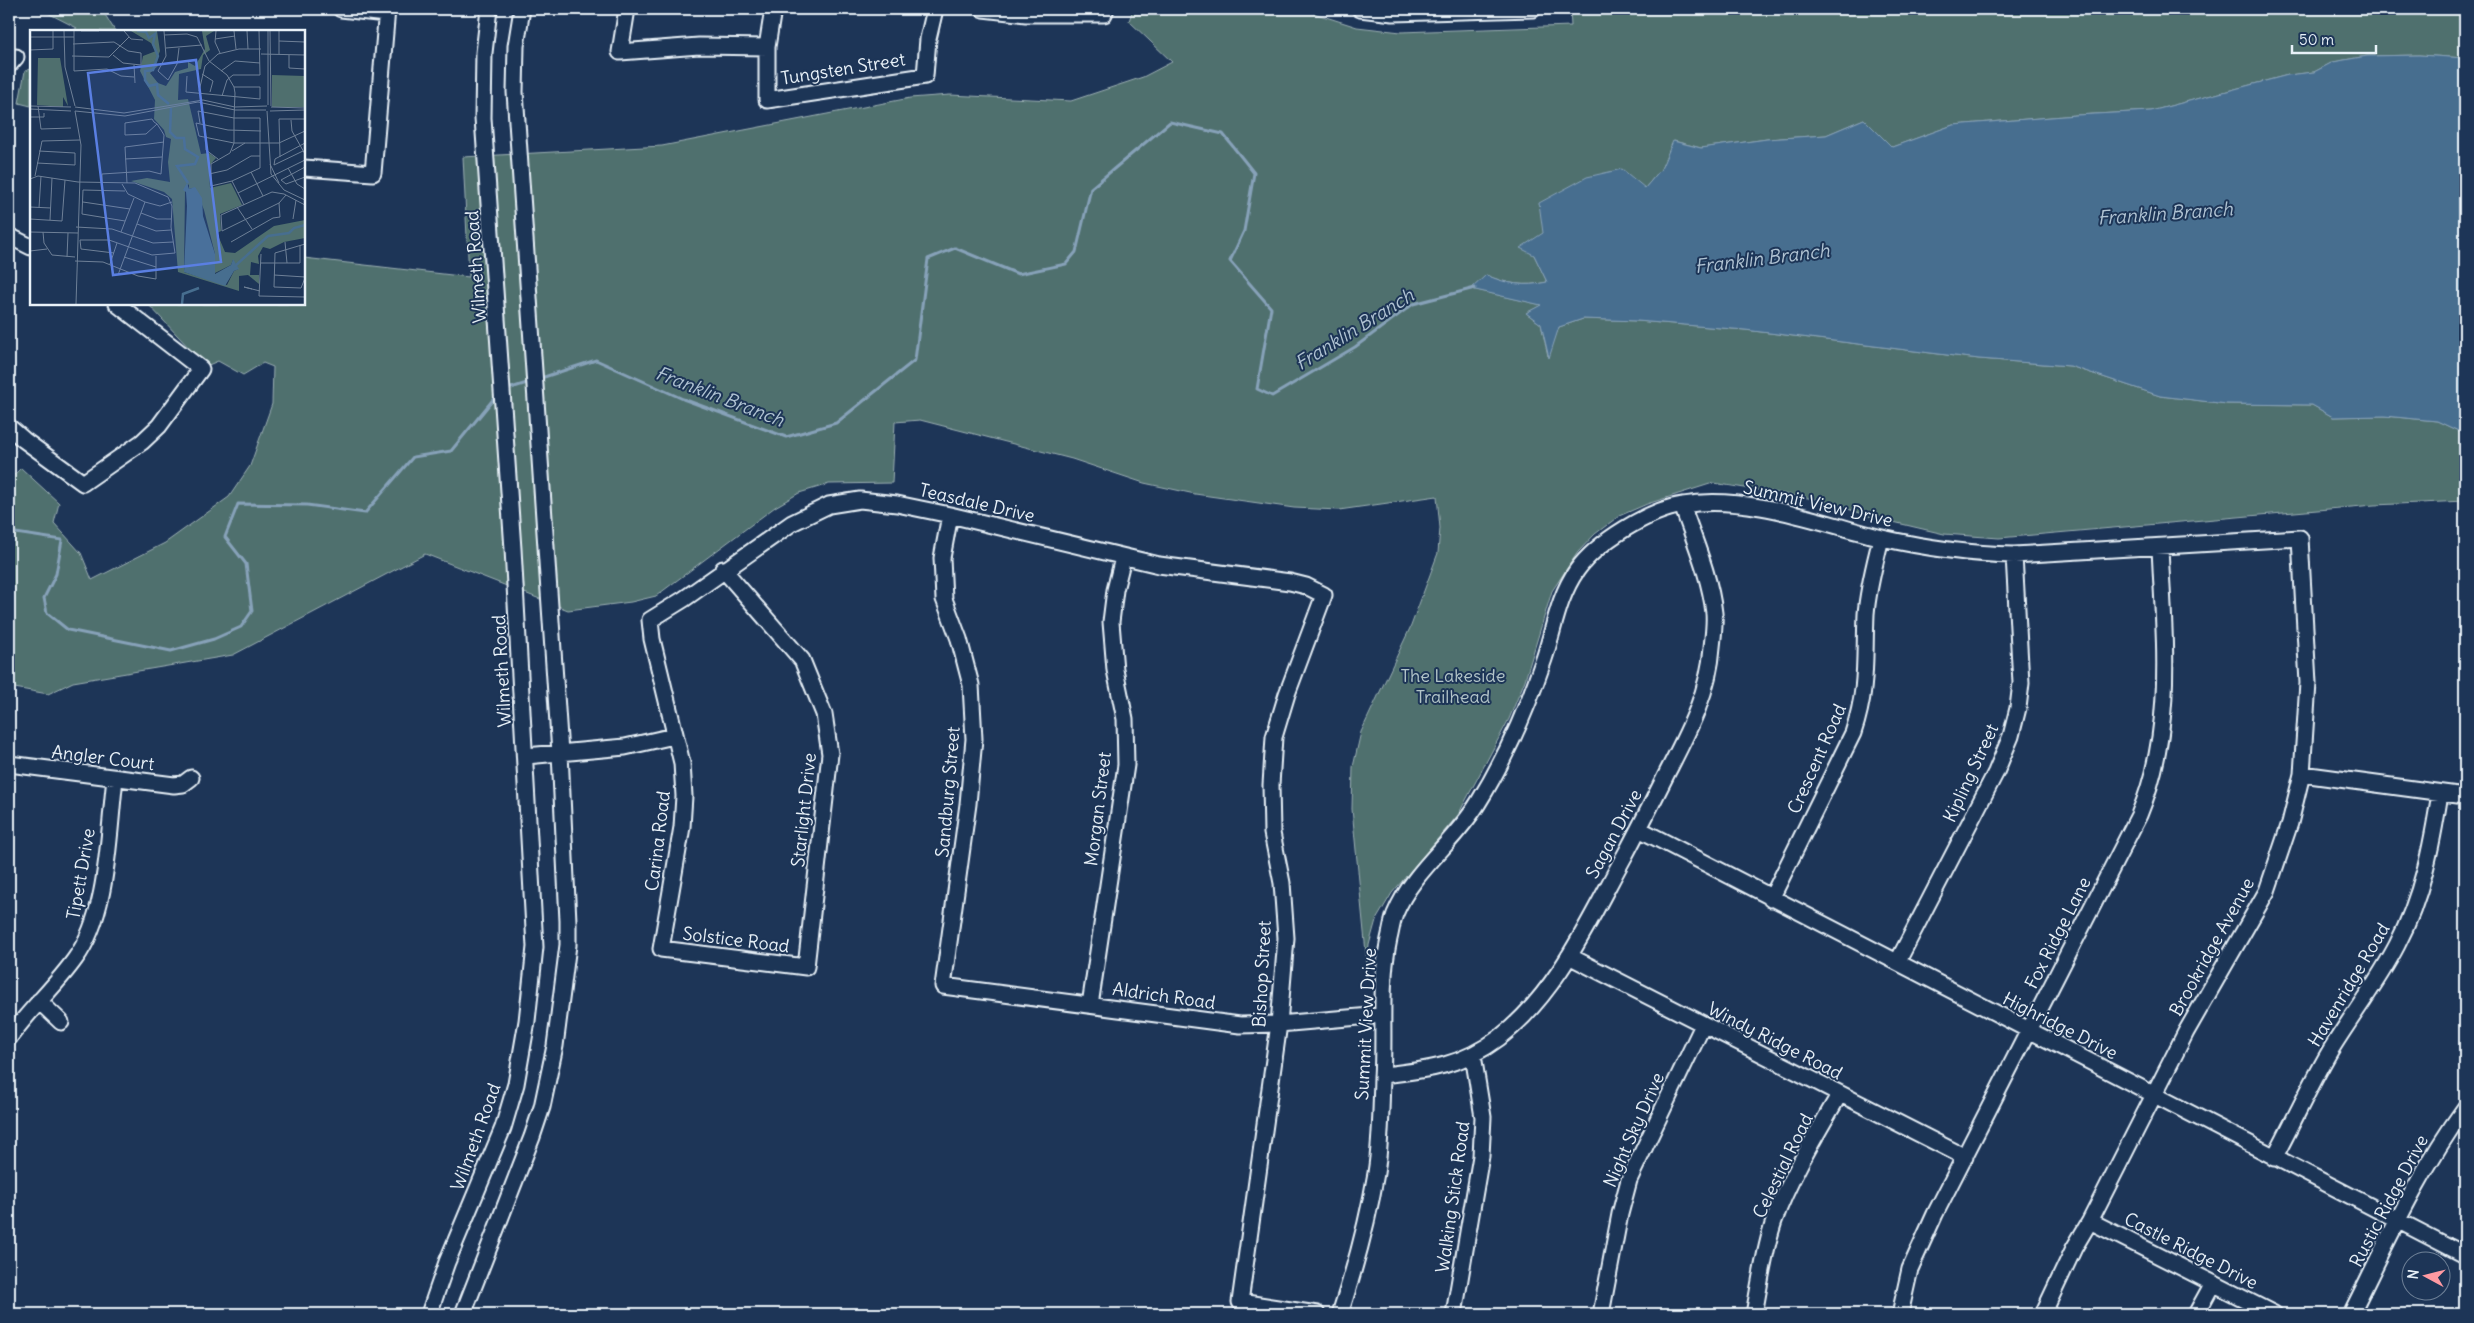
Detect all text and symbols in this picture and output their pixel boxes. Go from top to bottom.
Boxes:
scale bar [2292,22,2375,54]
inset map [30,30,305,305]
text: 50 m [2299,30,2334,49]
street label: Tungsten Street [779,47,907,90]
water label: Franklin Branch [2097,196,2234,230]
street label: Wilmeth Road [460,210,491,324]
water label: Franklin Branch [1693,238,1832,278]
water label: Franklin Branch [1290,282,1419,375]
water label: Franklin Branch [652,361,789,432]
street label: Summit View Drive [1741,475,1895,532]
street label: Teasdale Drive [917,478,1037,527]
street label: Wilmeth Road [487,614,516,728]
park label: The Lakeside Trailhead [1401,664,1505,708]
street label: Crescent Road [1782,700,1851,817]
street label: Kipling Street [1938,720,2003,826]
street label: Sandburg Street [930,726,965,858]
street label: Angler Court [50,740,156,775]
street label: Morgan Street [1079,751,1116,867]
street label: Starlight Drive [786,752,821,868]
street label: Sagan Drive [1580,785,1647,882]
street label: Carina Road [640,789,675,892]
street label: Tipett Drive [61,826,100,921]
street label: Fox Ridge Lane [2019,873,2096,993]
street label: Brookridge Avenue [2164,874,2259,1020]
street label: Havenridge Road [2303,918,2395,1051]
street label: Bishop Street [1247,920,1276,1028]
street label: Solstice Road [681,922,791,958]
street label: Summit View Drive [1350,947,1381,1101]
street label: Aldrich Road [1111,977,1217,1014]
street label: Highridge Drive [1999,987,2122,1064]
street label: Windy Ridge Road [1704,997,1847,1085]
street label: Night Sky Drive [1598,1069,1669,1191]
street label: Wilmeth Road [445,1079,506,1194]
street label: Celestial Road [1747,1109,1818,1222]
street label: Walking Stick Road [1430,1119,1475,1274]
street label: Rustic Ridge Drive [2344,1131,2433,1271]
street label: Castle Ridge Drive [2121,1207,2262,1294]
north arrow [2402,1250,2452,1300]
text: N [2404,1269,2423,1280]

